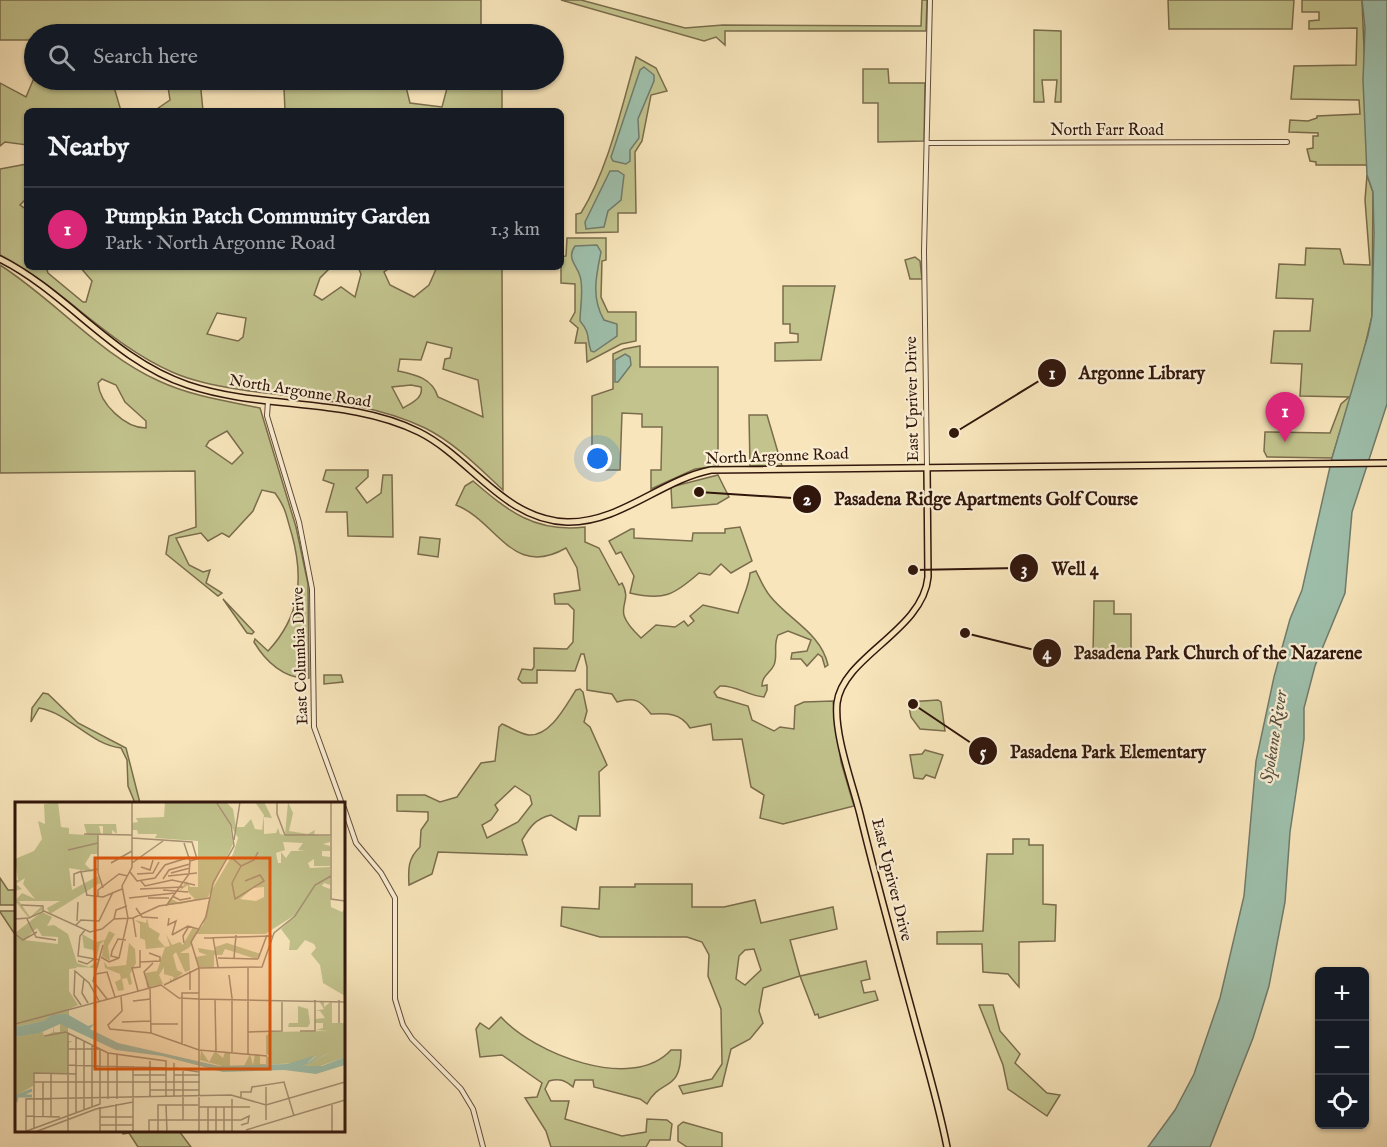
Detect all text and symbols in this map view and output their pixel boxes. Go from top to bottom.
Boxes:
search box [24,24,564,90]
icon: search [45,41,78,74]
text: Search here [93,43,198,71]
street label: North Farr Road [1050,121,1164,141]
text: Nearby [48,131,129,164]
text: Pumpkin Patch Community Garden [105,203,430,231]
text: 1 [64,217,71,242]
text: 1.3 km [490,217,540,242]
text: Park · North Argonne Road [105,231,335,256]
street label: East Upriver Drive [902,336,924,462]
callout: Argonne Library [1037,355,1217,391]
text: 1 [1049,363,1056,386]
text: Argonne Library [1078,363,1206,386]
street label: North Argonne Road [228,371,373,413]
pin: 1 [1266,392,1304,442]
your location [583,444,612,473]
street label: North Argonne Road [705,444,849,469]
callout: Pasadena Ridge Apartments Golf Course [792,481,1150,517]
text: 2 [803,489,812,512]
text: Pasadena Ridge Apartments Golf Course [834,489,1139,512]
callout: Well 4 [1009,550,1110,586]
text: 3 [1021,559,1027,582]
text: Well 4 [1050,559,1100,582]
street label: East Columbia Drive [289,587,313,725]
callout: Pasadena Park Church of the Nazarene [1032,635,1374,671]
text: 4 [1043,643,1053,666]
text: Pasadena Park Church of the Nazarene [1074,643,1363,666]
water label: Spokane River [1256,688,1294,785]
callout: Pasadena Park Elementary [968,733,1218,769]
text: 5 [980,742,987,765]
text: Pasadena Park Elementary [1010,742,1207,765]
inset map [15,802,345,1132]
street label: East Upriver Drive [866,817,916,943]
map controls [1315,967,1369,1129]
button: + [1315,967,1369,1021]
button: − [1315,1021,1369,1075]
button: locate [1315,1075,1369,1129]

